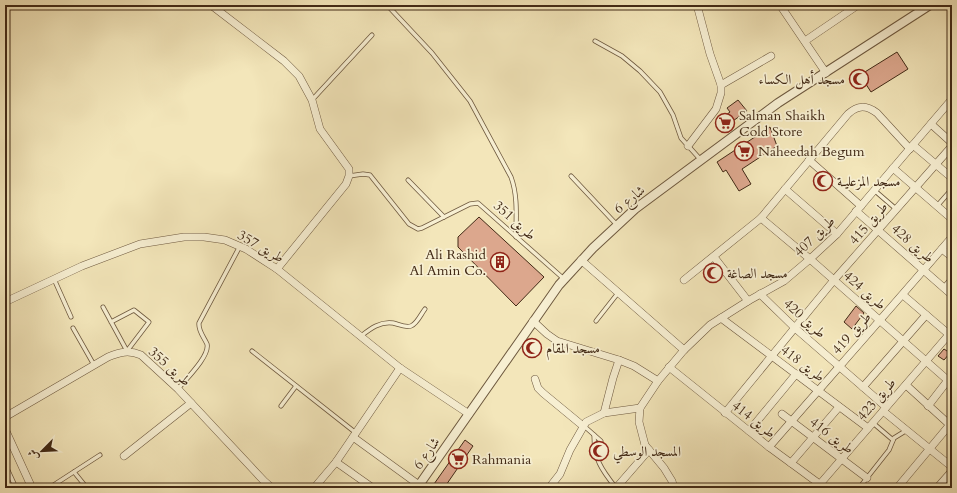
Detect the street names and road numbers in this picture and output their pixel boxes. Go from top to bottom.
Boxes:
street label: شارع 6 [610,181,650,219]
street label: طريق 351 [489,196,540,244]
street label: طريق 415 [845,198,892,249]
street label: طريق 407 [789,212,839,261]
street label: طريق 428 [887,220,938,267]
street label: طريق 357 [234,225,288,267]
street label: طريق 424 [839,267,890,314]
street label: طريق 420 [779,294,830,342]
street label: طريق 419 [827,308,875,359]
street label: طريق 418 [777,340,829,386]
street label: طريق 355 [144,342,195,390]
street label: طريق 423 [853,374,900,425]
street label: طريق 414 [728,396,780,443]
street label: طريق 416 [806,412,858,458]
street label: شارع 6 [409,433,446,474]

